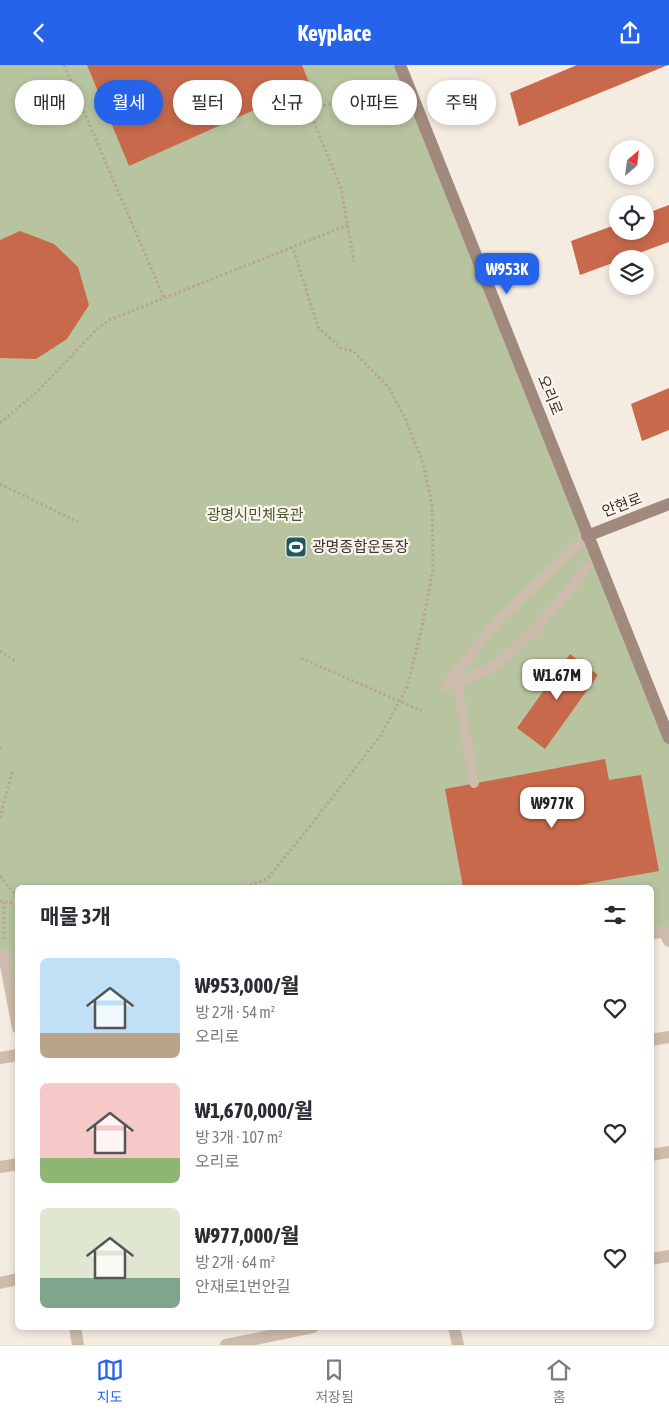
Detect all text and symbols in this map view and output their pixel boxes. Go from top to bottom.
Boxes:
icon: back [25,19,53,47]
icon: share [616,19,644,47]
text: Keyplace [298,20,371,46]
chip: 매매 [15,80,84,125]
chip: 월세 [94,80,163,125]
chip: 필터 [173,80,242,125]
chip: 신규 [252,80,322,125]
chip: 아파트 [332,80,417,125]
chip: 주택 [427,80,496,125]
north arrow [609,140,654,185]
map controls [609,140,654,295]
button: locate [609,195,654,240]
button: layers [609,250,654,295]
pin: ₩953K [472,253,542,295]
text: ₩953K [486,260,528,278]
street label: 오리로 [535,372,566,417]
street label: 안현로 [599,489,644,520]
park label: 광명시민체육관 [207,506,303,523]
sports icon: 광명종합운동장 [284,535,308,559]
place label: 광명종합운동장 [312,538,409,555]
pin: ₩1.67M [516,659,598,701]
text: ₩1.67M [533,666,581,684]
pin: ₩977K [517,787,587,829]
text: ₩977K [531,794,573,812]
icon: filters [601,901,629,929]
text: 매물 3개 [40,904,111,928]
text: ₩953,000/월 [195,973,300,997]
icon: home [80,978,140,1038]
icon: heart [601,994,629,1022]
text: 방 2개 · 54 m² [195,1003,275,1021]
text: 오리로 [195,1027,239,1045]
text: ₩1,670,000/월 [195,1098,313,1122]
icon: home [80,1103,140,1163]
icon: heart [601,1119,629,1147]
text: 방 3개 · 107 m² [195,1128,283,1146]
text: 오리로 [195,1152,239,1170]
text: ₩977,000/월 [195,1223,300,1247]
icon: home [80,1228,140,1288]
icon: heart [601,1244,629,1272]
text: 방 2개 · 64 m² [195,1253,275,1271]
text: 안재로1번안길 [195,1277,291,1295]
tab: 지도 [96,1356,124,1406]
tab: 저장됨 [315,1356,354,1406]
tab: 홈 [545,1356,573,1406]

